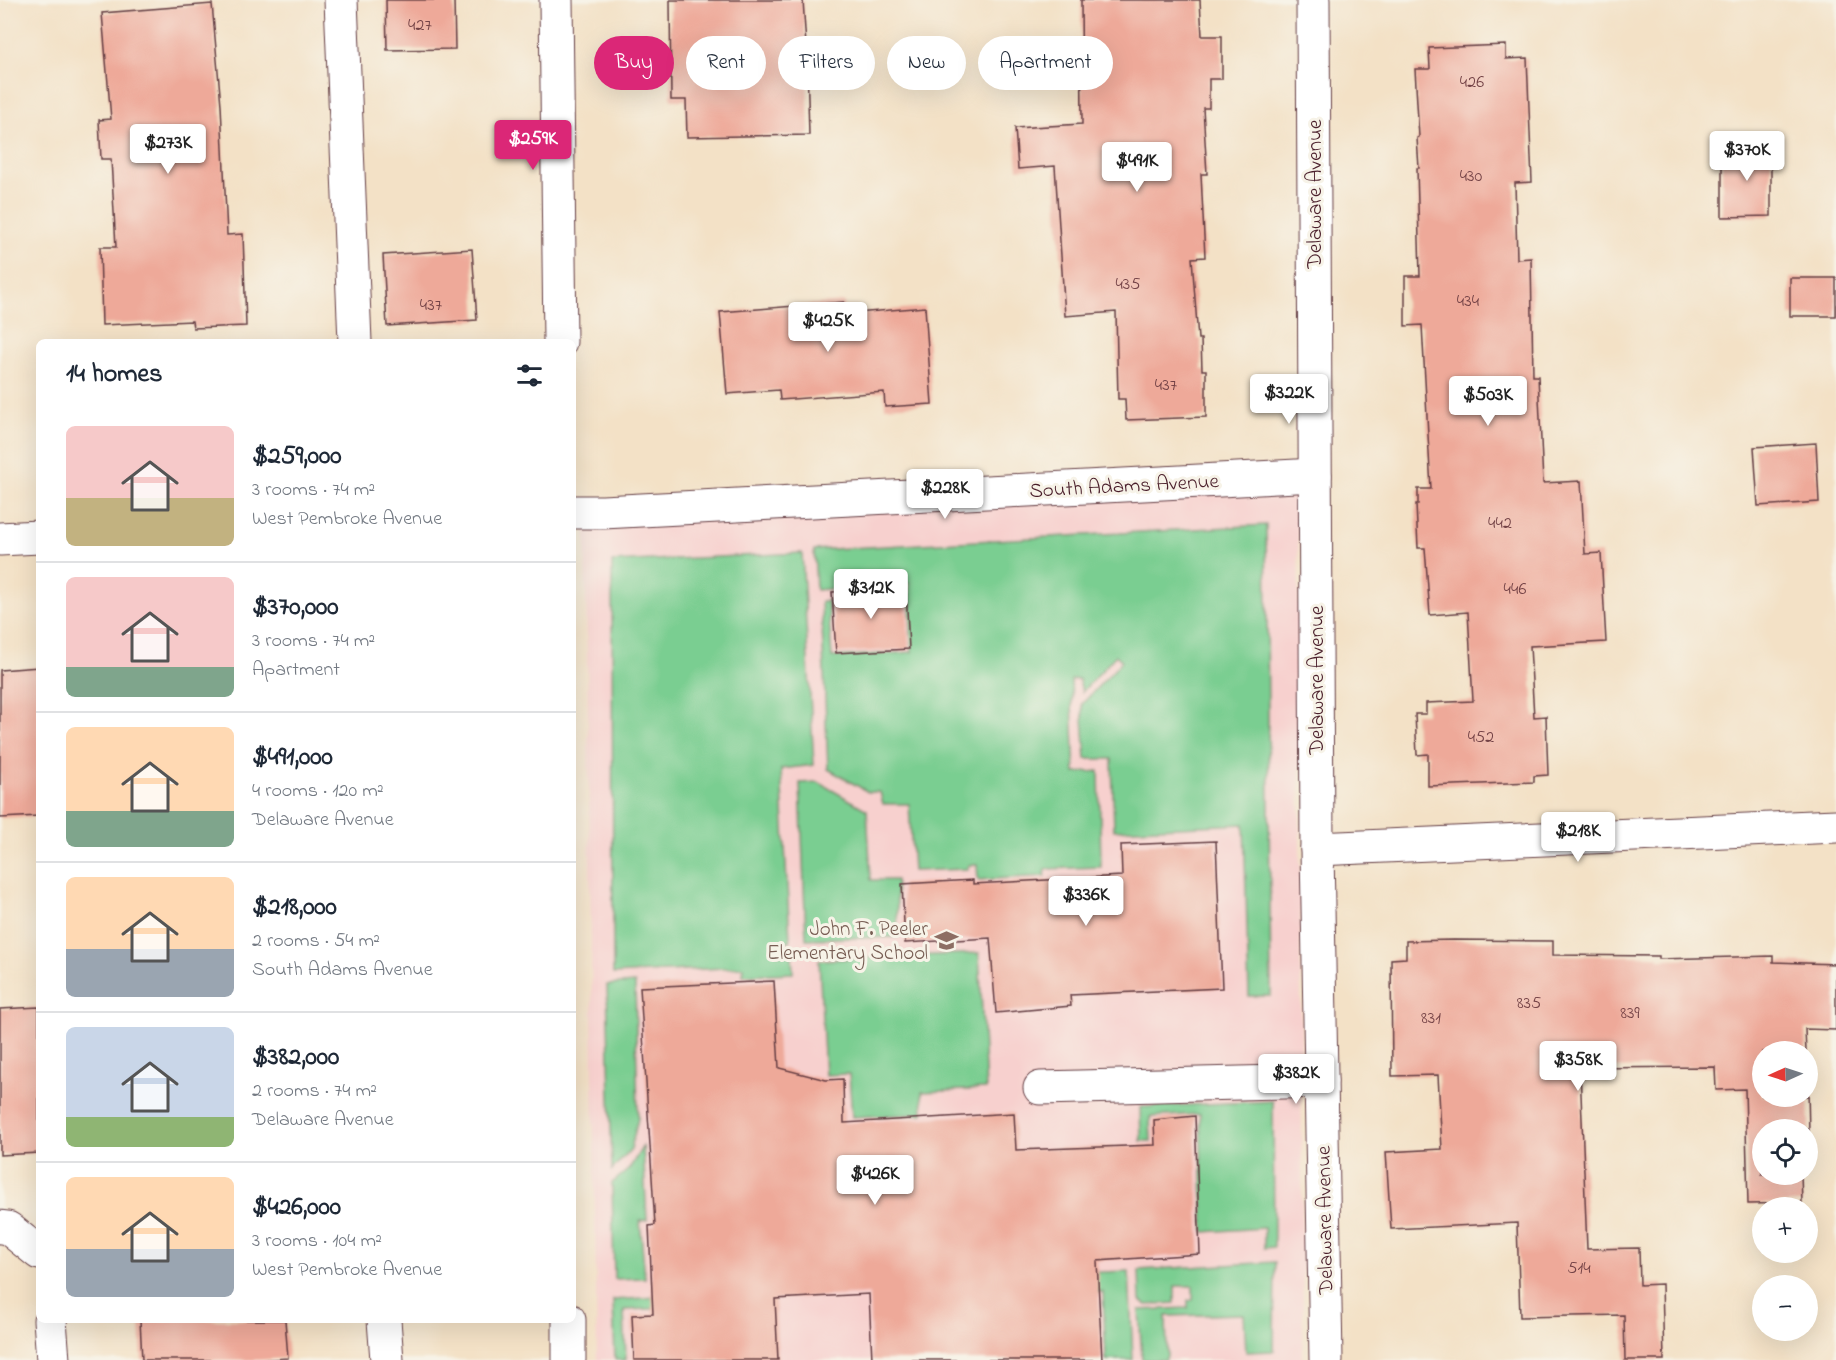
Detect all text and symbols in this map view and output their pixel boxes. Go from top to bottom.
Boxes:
house number: 427 [408,13,432,39]
chip: Buy [594,36,674,90]
chip: Rent [686,36,766,90]
chip: Filters [778,36,875,90]
chip: New [887,36,966,90]
chip: Apartment [978,36,1113,90]
house number: 426 [1460,70,1484,96]
street label: Delaware Avenue [1301,119,1331,269]
pin: $259K [491,120,575,171]
pin: $273K [126,124,210,175]
text: $259K [508,125,558,154]
text: $273K [144,129,192,158]
pin: $370K [1705,131,1789,182]
text: $370K [1724,136,1770,165]
pin: $491K [1095,142,1179,193]
text: $491K [1116,147,1158,176]
house number: 430 [1460,164,1483,190]
house number: 435 [1115,272,1141,298]
house number: 434 [1457,289,1480,315]
house number: 437 [420,293,443,319]
pin: $425K [786,302,870,353]
text: $425K [802,307,854,336]
text: 14 homes [66,356,162,394]
icon: filters [513,359,546,392]
house number: 437 [1155,373,1178,399]
pin: $322K [1247,374,1331,425]
pin: $503K [1446,376,1530,427]
text: $322K [1264,379,1314,408]
text: $503K [1463,381,1513,410]
text: $259,000 [252,438,342,476]
icon: home [114,450,186,522]
street label: South Adams Avenue [1029,467,1220,507]
pin: $228K [903,469,987,520]
text: $228K [920,474,970,503]
text: 3 rooms · 74 m² [252,476,375,505]
text: West Pembroke Avenue [252,505,442,534]
house number: 442 [1488,511,1512,537]
pin: $312K [829,569,913,620]
text: $312K [848,574,894,603]
house number: 446 [1504,577,1526,603]
text: $370,000 [252,589,339,627]
icon: home [114,601,186,673]
street label: Delaware Avenue [1303,605,1333,755]
text: 3 rooms · 74 m² [252,627,375,656]
text: Apartment [252,656,340,685]
house number: 452 [1468,725,1494,751]
text: $491,000 [252,739,333,777]
icon: home [114,751,186,823]
text: 4 rooms · 120 m² [252,777,384,806]
text: Delaware Avenue [252,806,394,835]
pin: $218K [1536,812,1620,863]
text: $218K [1555,817,1601,846]
pin: $336K [1044,876,1128,927]
text: $336K [1062,881,1110,910]
text: $218,000 [252,889,337,927]
icon: home [114,901,186,973]
place label: John F. Peeler Elementary School [767,915,928,971]
text: 2 rooms · 54 m² [252,927,380,956]
school or university icon: John F. Peeler Elementary School [933,927,959,953]
text: South Adams Avenue [252,956,433,985]
house number: 835 [1517,991,1541,1017]
house number: 839 [1620,1001,1640,1027]
house number: 831 [1421,1006,1441,1032]
text: $382,000 [252,1039,339,1077]
pin: $358K [1536,1041,1620,1092]
north arrow [1752,1041,1818,1107]
map controls [1752,1041,1818,1341]
text: $358K [1554,1046,1603,1075]
icon: home [114,1051,186,1123]
pin: $382K [1254,1054,1338,1105]
text: $382K [1272,1059,1320,1088]
text: 2 rooms · 74 m² [252,1077,377,1106]
text: Delaware Avenue [252,1106,394,1135]
button: locate [1752,1119,1818,1185]
street label: Delaware Avenue [1310,1145,1342,1296]
pin: $426K [833,1155,917,1206]
text: $426K [851,1160,899,1189]
text: $426,000 [252,1189,341,1227]
button: + [1752,1197,1818,1263]
icon: home [114,1201,186,1273]
text: 3 rooms · 104 m² [252,1227,382,1256]
text: West Pembroke Avenue [252,1256,442,1285]
house number: 514 [1567,1256,1591,1282]
button: − [1752,1275,1818,1341]

